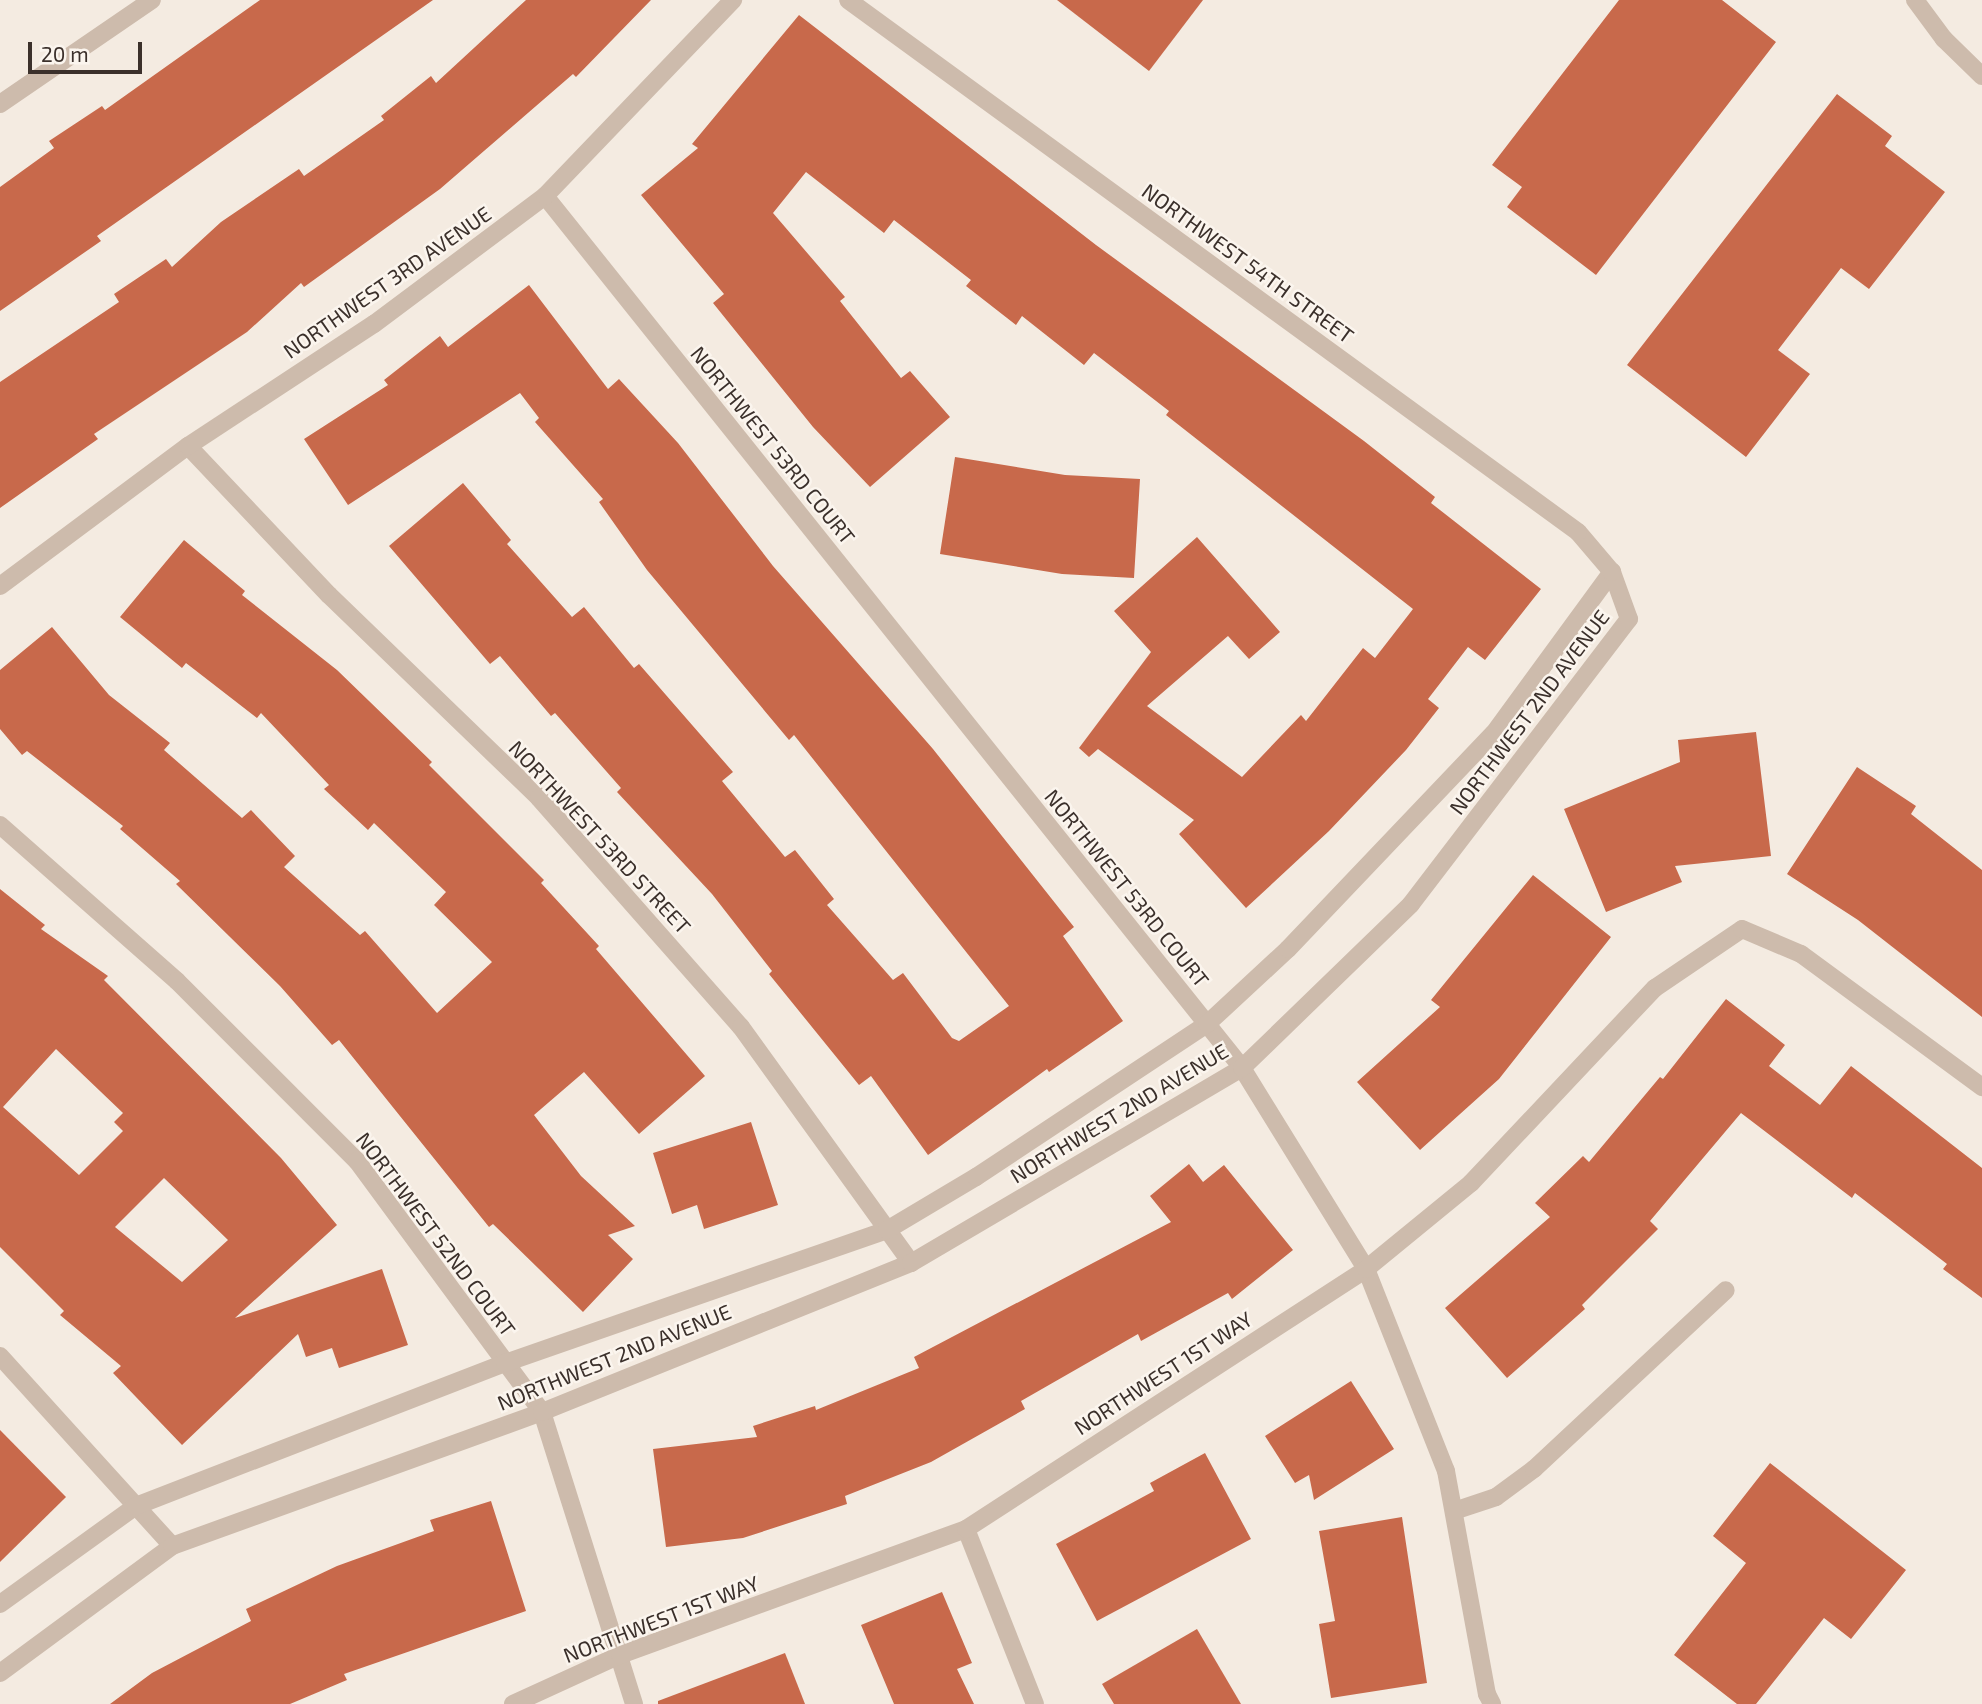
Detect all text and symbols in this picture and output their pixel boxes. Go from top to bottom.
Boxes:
scale bar [32,28,145,72]
text: 20 m [41,41,89,66]
street label: NORTHWEST 54TH STREET [1137,178,1359,348]
street label: NORTHWEST 3RD AVENUE [278,200,496,364]
street label: NORTHWEST 53RD COURT [685,341,861,549]
street label: NORTHWEST 2ND AVENUE [1443,604,1615,820]
street label: NORTHWEST 53RD STREET [504,735,696,939]
street label: NORTHWEST 53RD COURT [1039,784,1215,992]
street label: NORTHWEST 2ND AVENUE [1005,1038,1233,1188]
street label: NORTHWEST 52ND COURT [351,1127,521,1341]
street label: NORTHWEST 2ND AVENUE [493,1298,735,1416]
street label: NORTHWEST 1ST WAY [1069,1306,1257,1440]
street label: NORTHWEST 1ST WAY [559,1570,763,1668]

